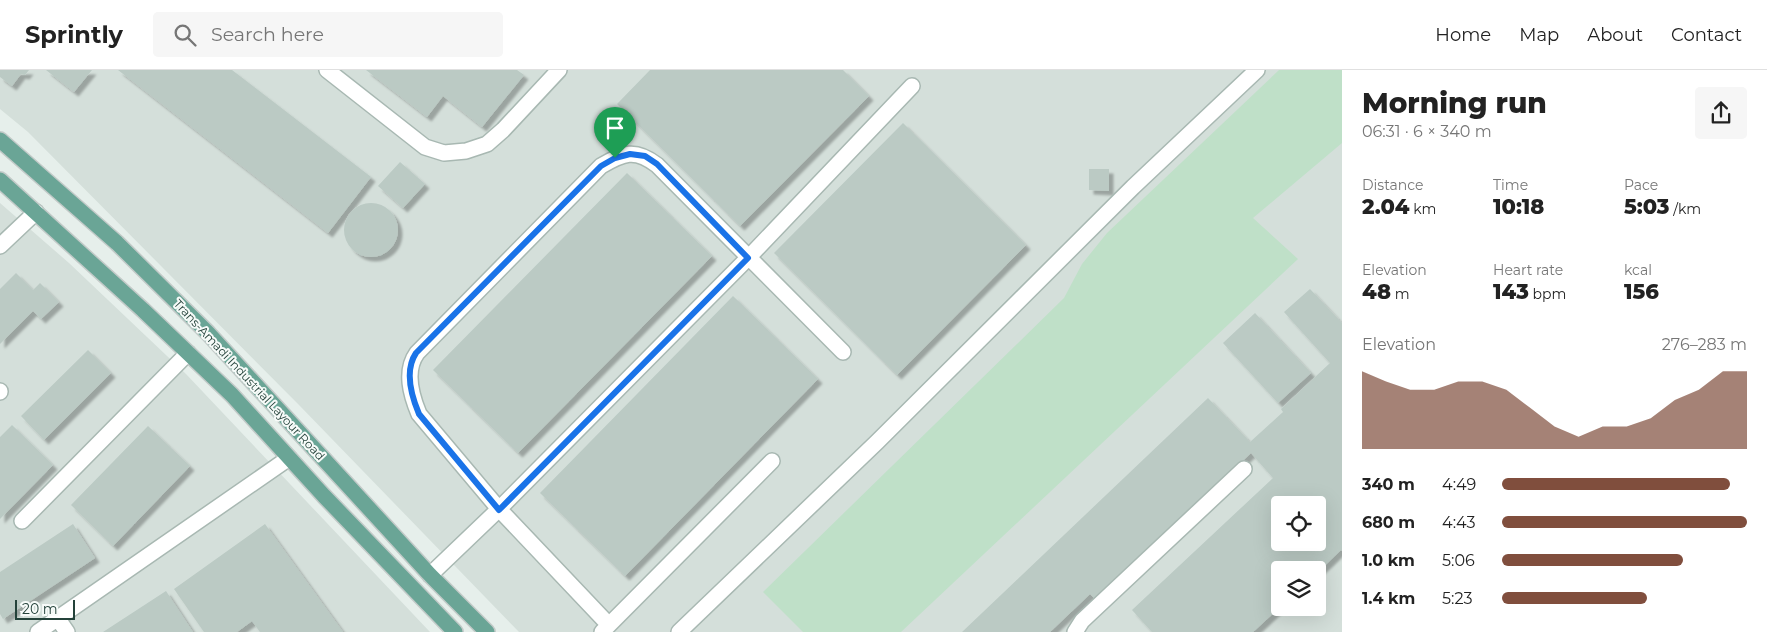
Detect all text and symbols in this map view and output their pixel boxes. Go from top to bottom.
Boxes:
search box [153,12,503,57]
text: Sprintly [25,20,123,49]
icon: search [171,21,199,49]
text: Search here [211,23,324,46]
text: Home [1435,24,1491,46]
text: Map [1519,24,1559,46]
text: About [1587,24,1643,46]
text: Contact [1671,24,1742,46]
text: Morning run [1362,86,1547,120]
button: share [1695,87,1747,139]
pin [594,107,636,158]
icon: arrive [601,114,629,142]
text: 06:31 · 6 × 340 m [1362,122,1492,141]
text: Distance [1362,176,1424,194]
text: Time [1493,176,1528,194]
text: Pace [1624,176,1658,194]
text: 2.04 [1362,194,1410,219]
text: 10:18 [1493,194,1544,219]
text: 5:03 [1624,194,1670,219]
text: km [1410,200,1436,218]
text: /km [1670,200,1701,218]
text: Elevation [1362,261,1427,279]
text: Heart rate [1493,261,1563,279]
text: kcal [1624,261,1652,279]
text: 48 [1362,279,1391,304]
text: 143 [1493,279,1529,304]
text: 156 [1624,279,1659,304]
text: m [1391,285,1410,303]
text: bpm [1529,285,1566,303]
street label: Trans-Amadi Industrial Layour Road [171,296,328,463]
text: Elevation [1362,335,1436,354]
text: 276–283 m [1662,335,1747,354]
text: 340 m [1362,475,1415,494]
text: 4:49 [1442,475,1476,494]
map controls [1271,496,1326,616]
button: locate [1271,496,1326,551]
text: 680 m [1362,513,1415,532]
text: 4:43 [1442,513,1475,532]
text: 1.0 km [1362,551,1415,570]
text: 5:06 [1442,551,1475,570]
button: layers [1271,561,1326,616]
text: 1.4 km [1362,589,1415,608]
text: 5:23 [1442,589,1473,608]
scale bar [15,597,75,620]
text: 20 m [22,600,58,618]

